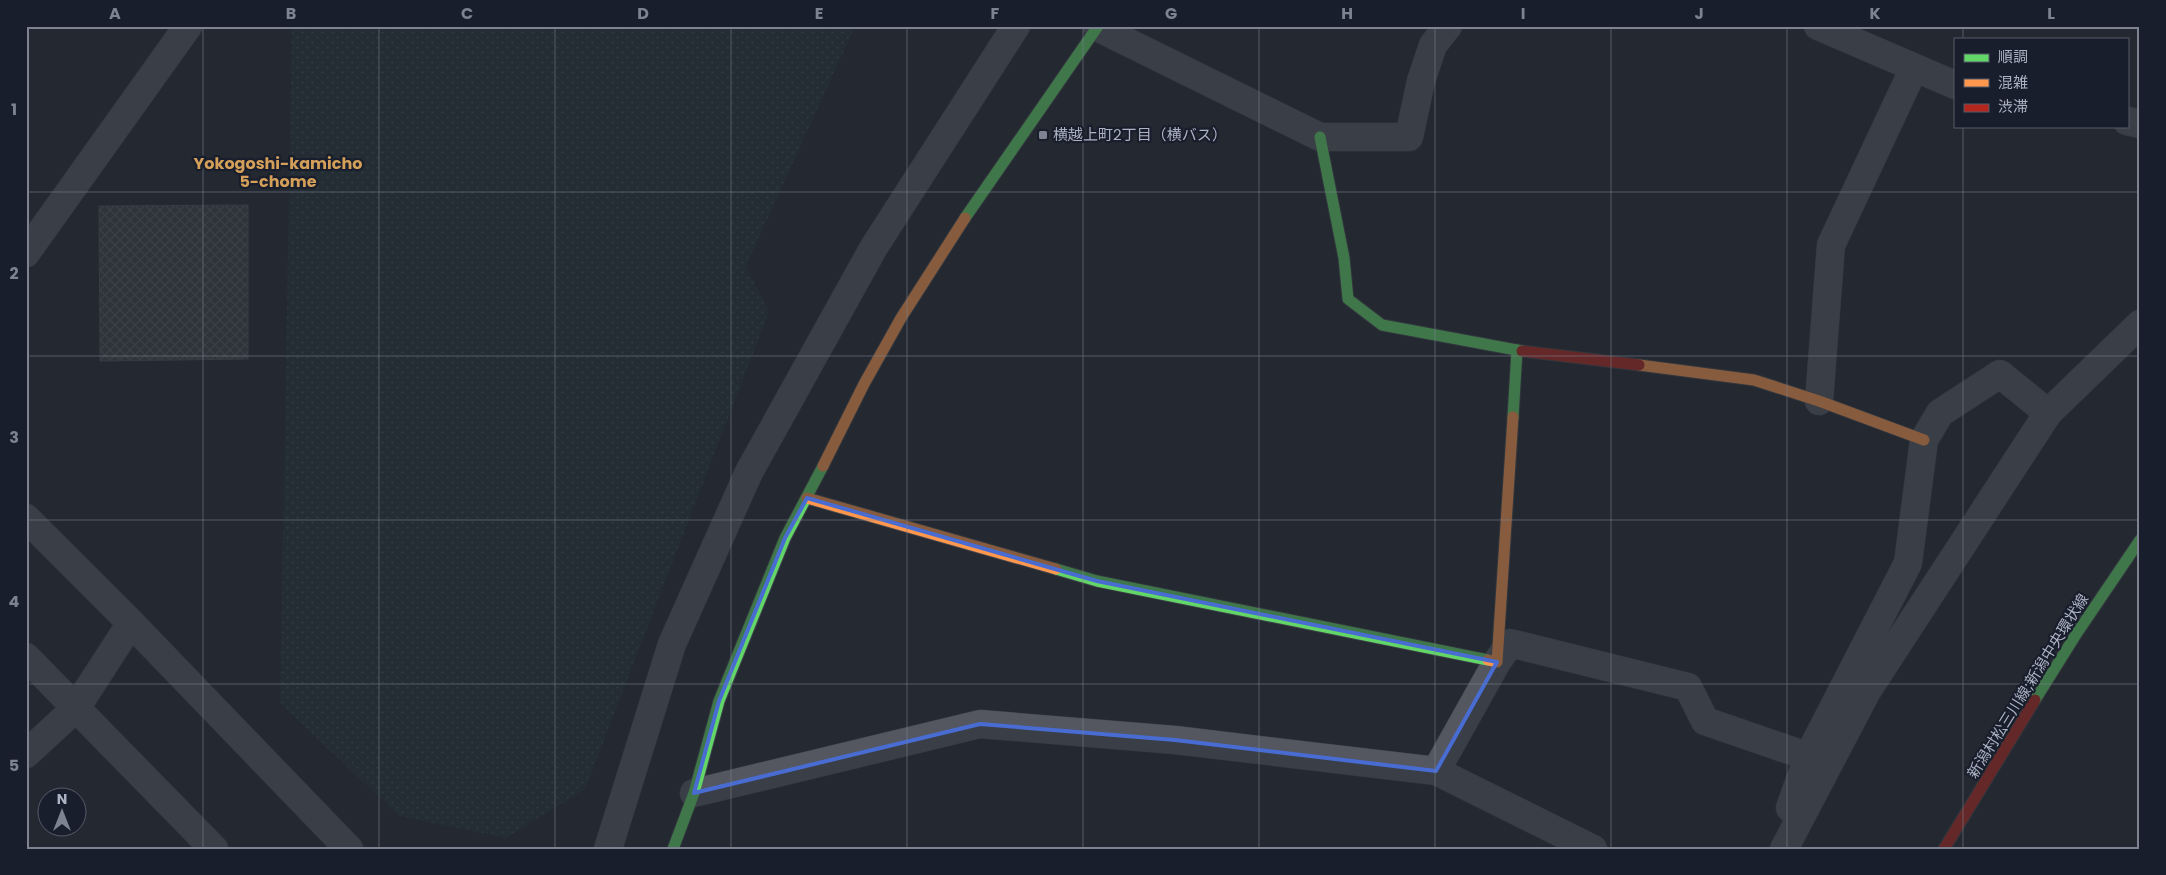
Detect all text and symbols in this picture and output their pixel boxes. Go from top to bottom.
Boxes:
text: A [109,2,121,25]
text: B [286,2,296,25]
text: C [461,2,473,25]
text: D [637,2,649,25]
text: E [815,2,823,25]
text: F [991,2,1000,25]
text: G [1165,2,1177,25]
text: H [1341,2,1353,25]
text: I [1521,2,1525,25]
text: J [1694,2,1704,25]
text: K [1869,2,1881,25]
text: L [2047,2,2055,25]
legend [1954,38,2128,128]
text: 順調 [1998,46,2028,67]
text: 混雑 [1998,72,2028,93]
text: 渋滞 [1998,96,2028,117]
text: 1 [11,98,17,121]
place label: 横越上町2丁目（横バス） [1053,124,1227,145]
marker: 横越上町2丁目（横バス） [1037,129,1049,141]
district label: Yokogoshi-kamicho 5-chome [194,152,362,193]
text: 2 [9,262,19,285]
text: 3 [9,426,19,449]
street label: 新潟村松三川線;新潟中央環状線 [1962,589,2093,782]
text: 4 [9,590,20,613]
text: 5 [9,754,19,777]
north arrow [38,788,88,838]
text: N [57,789,67,809]

